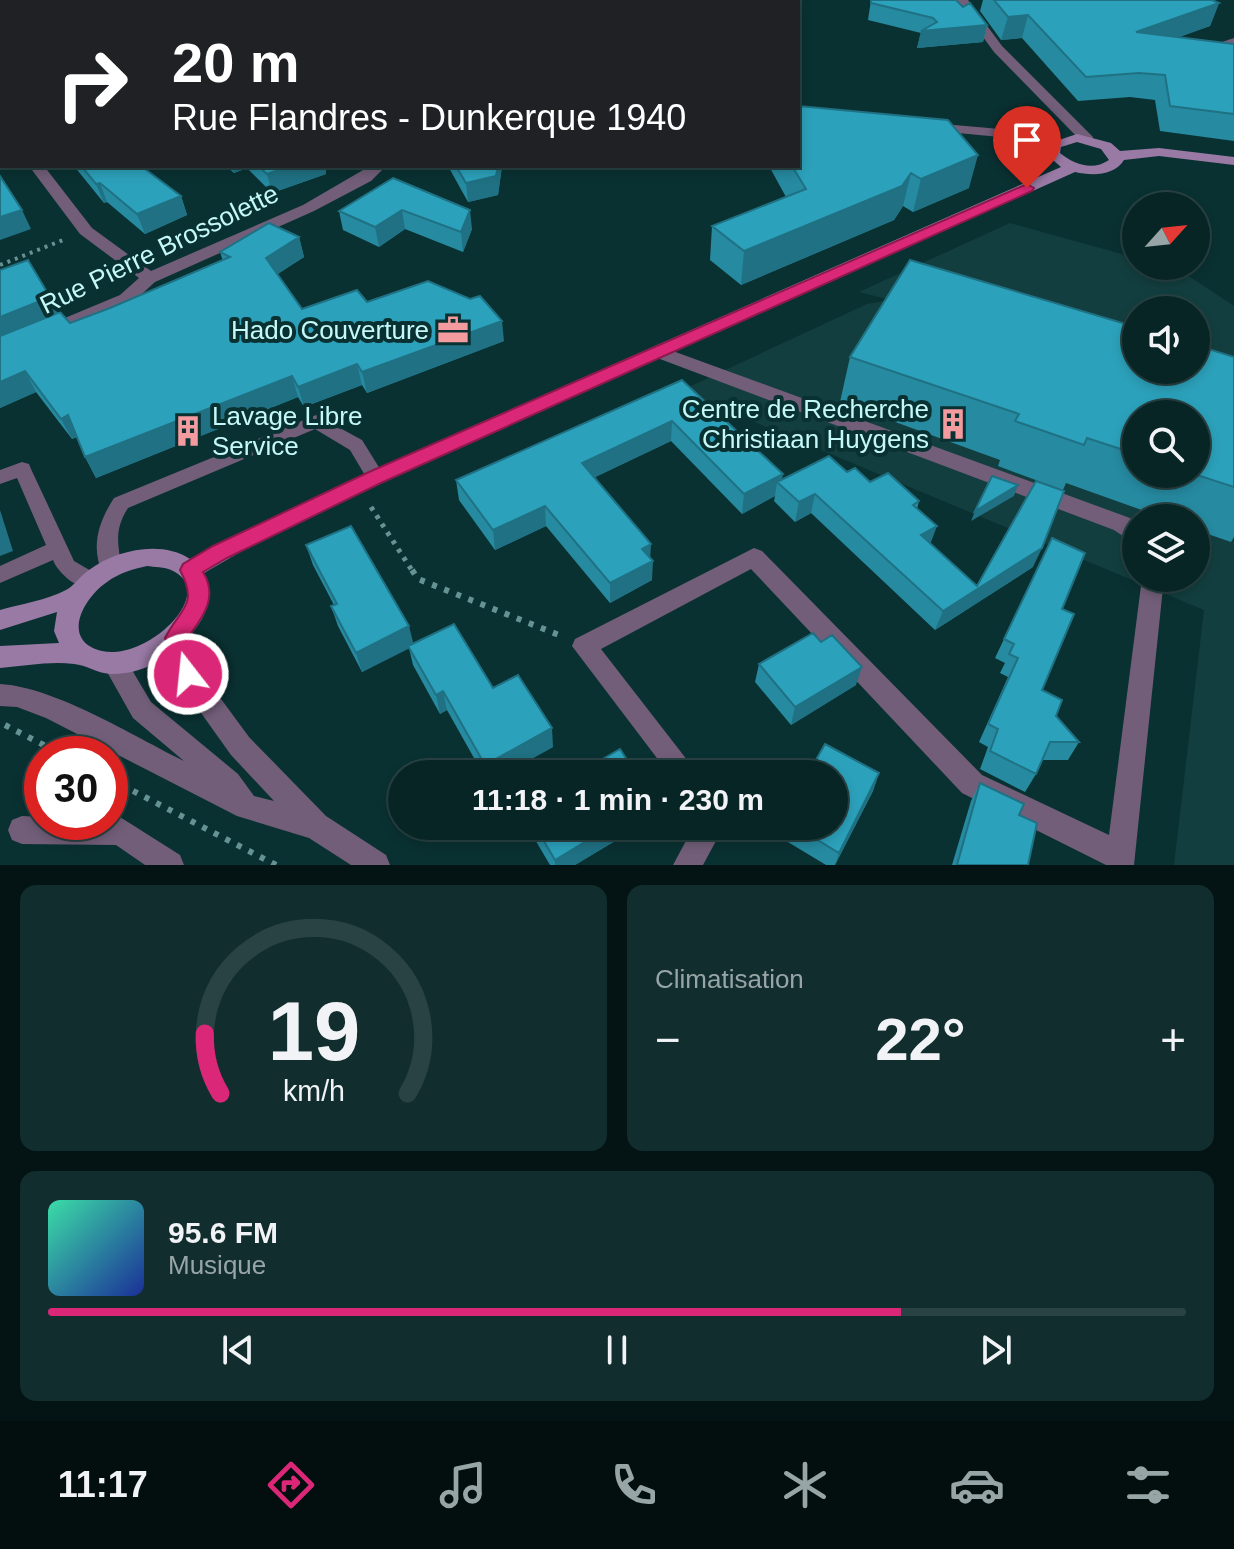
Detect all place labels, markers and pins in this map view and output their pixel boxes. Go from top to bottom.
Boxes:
pin [993,106,1061,188]
office icon: Hado Couverture [436,313,470,347]
place label: Hado Couverture [231,315,429,345]
place label: Centre de Recherche Christiaan Huygens [682,394,929,454]
place label: Lavage Libre Service [212,401,362,461]
building icon: Centre de Recherche Christiaan Huygens [936,407,970,441]
building icon: Lavage Libre Service [171,414,205,448]

